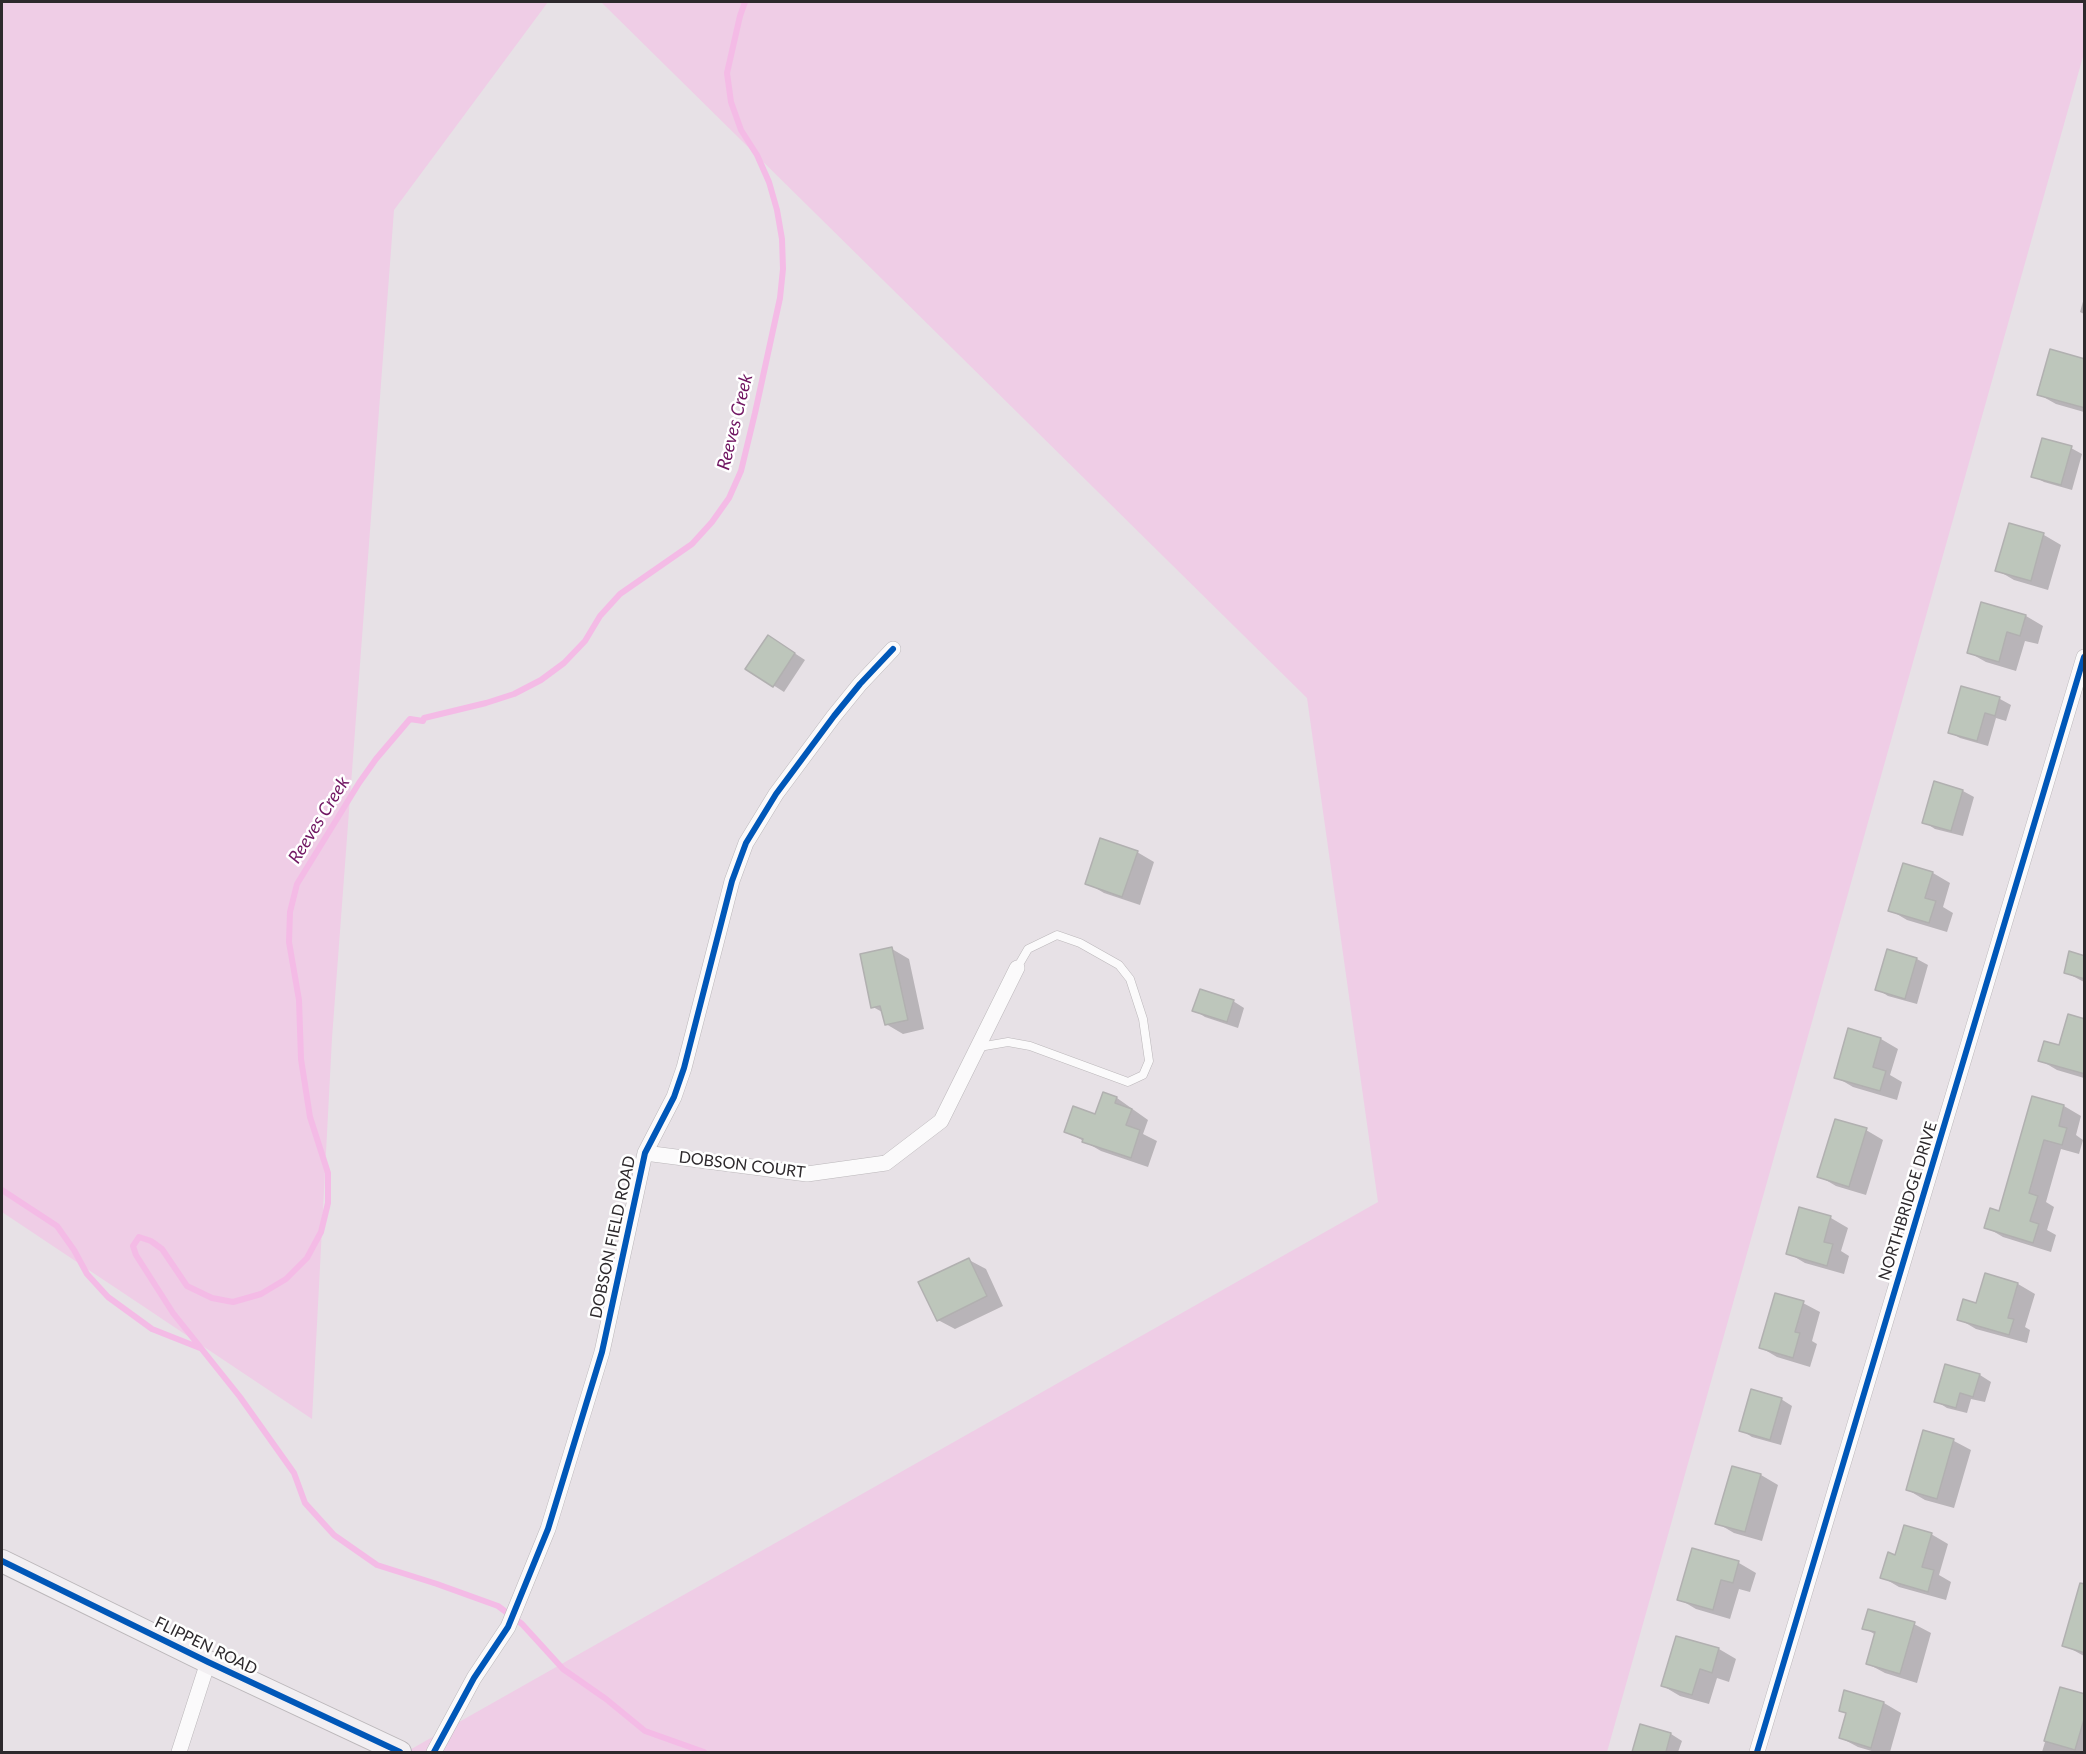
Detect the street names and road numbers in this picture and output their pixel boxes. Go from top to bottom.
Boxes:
street label: NORTHBRIDGE DRIVE [1875,1119,1941,1283]
street label: DOBSON COURT [678,1148,806,1182]
street label: DOBSON FIELD ROAD [586,1154,640,1320]
street label: FLIPPEN ROAD [151,1613,261,1679]

